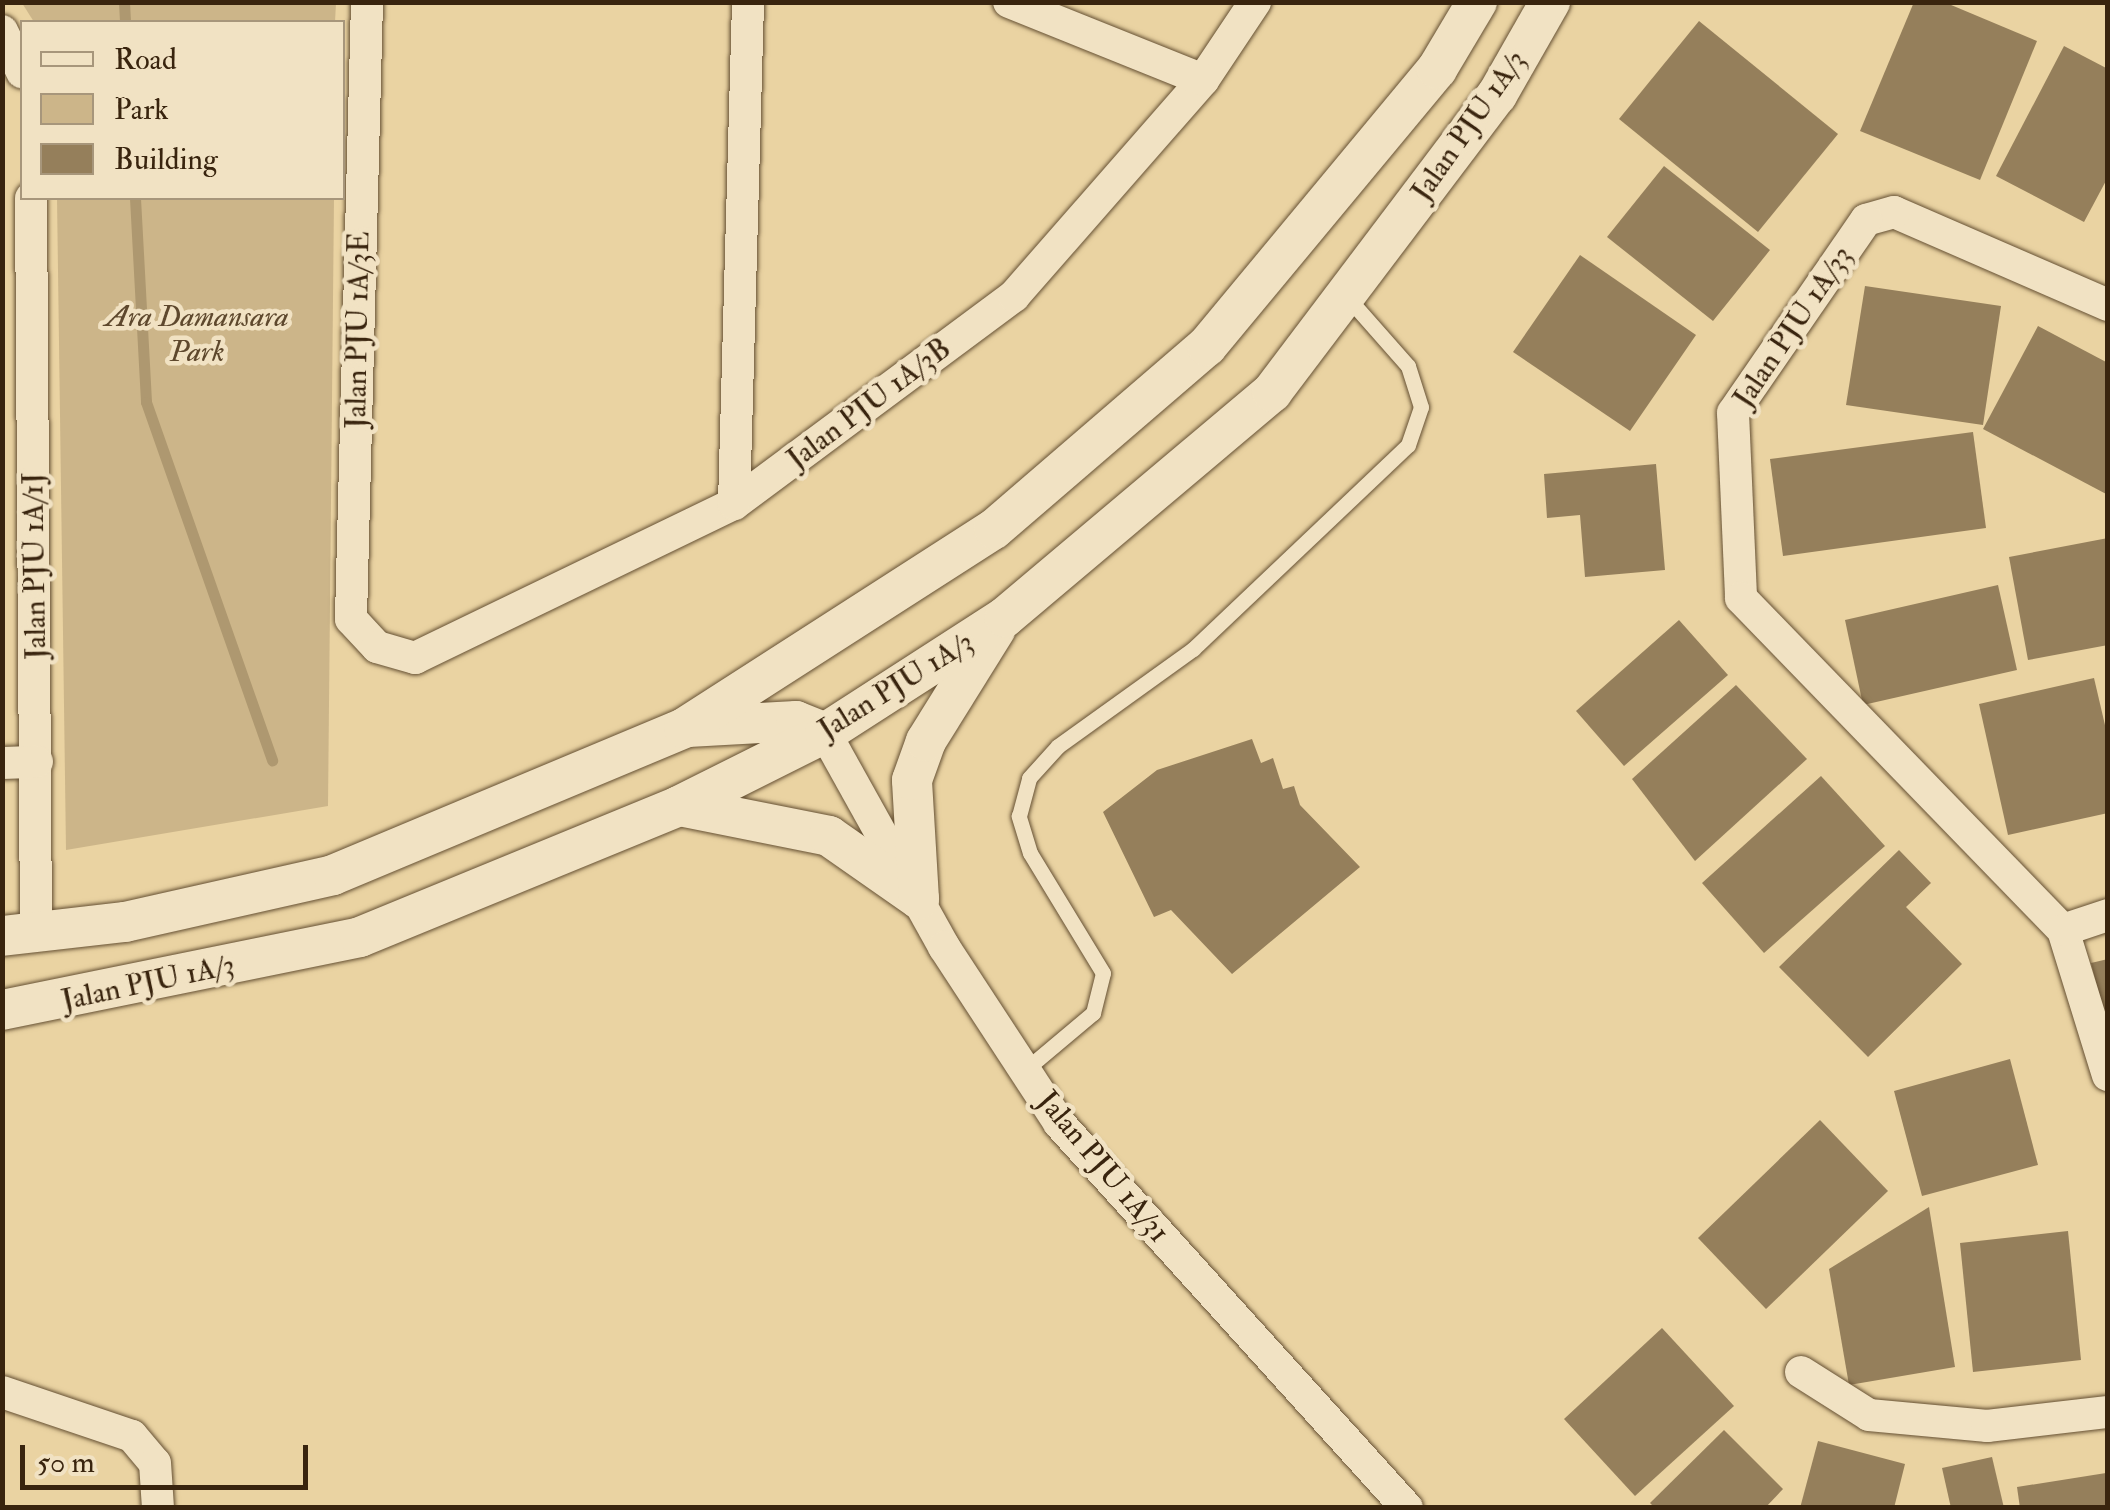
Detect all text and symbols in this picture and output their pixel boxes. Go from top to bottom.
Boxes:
legend [20,20,345,200]
text: Road [114,41,177,78]
street label: Jalan PJU 1A/3 [1404,44,1534,208]
text: Park [114,91,169,128]
text: Building [114,141,218,178]
street label: Jalan PJU 1A/3E [338,231,378,429]
street label: Jalan PJU 1A/33 [1726,239,1860,415]
park label: Ara Damansara Park [105,299,289,370]
street label: Jalan PJU 1A/3B [780,331,958,477]
street label: Jalan PJU 1A/1J [15,472,55,660]
street label: Jalan PJU 1A/3 [812,624,980,748]
street label: Jalan PJU 1A/3 [58,947,238,1019]
street label: Jalan PJU 1A/31 [1029,1084,1177,1250]
scale bar [25,1425,312,1487]
text: 50 m [37,1444,95,1481]

